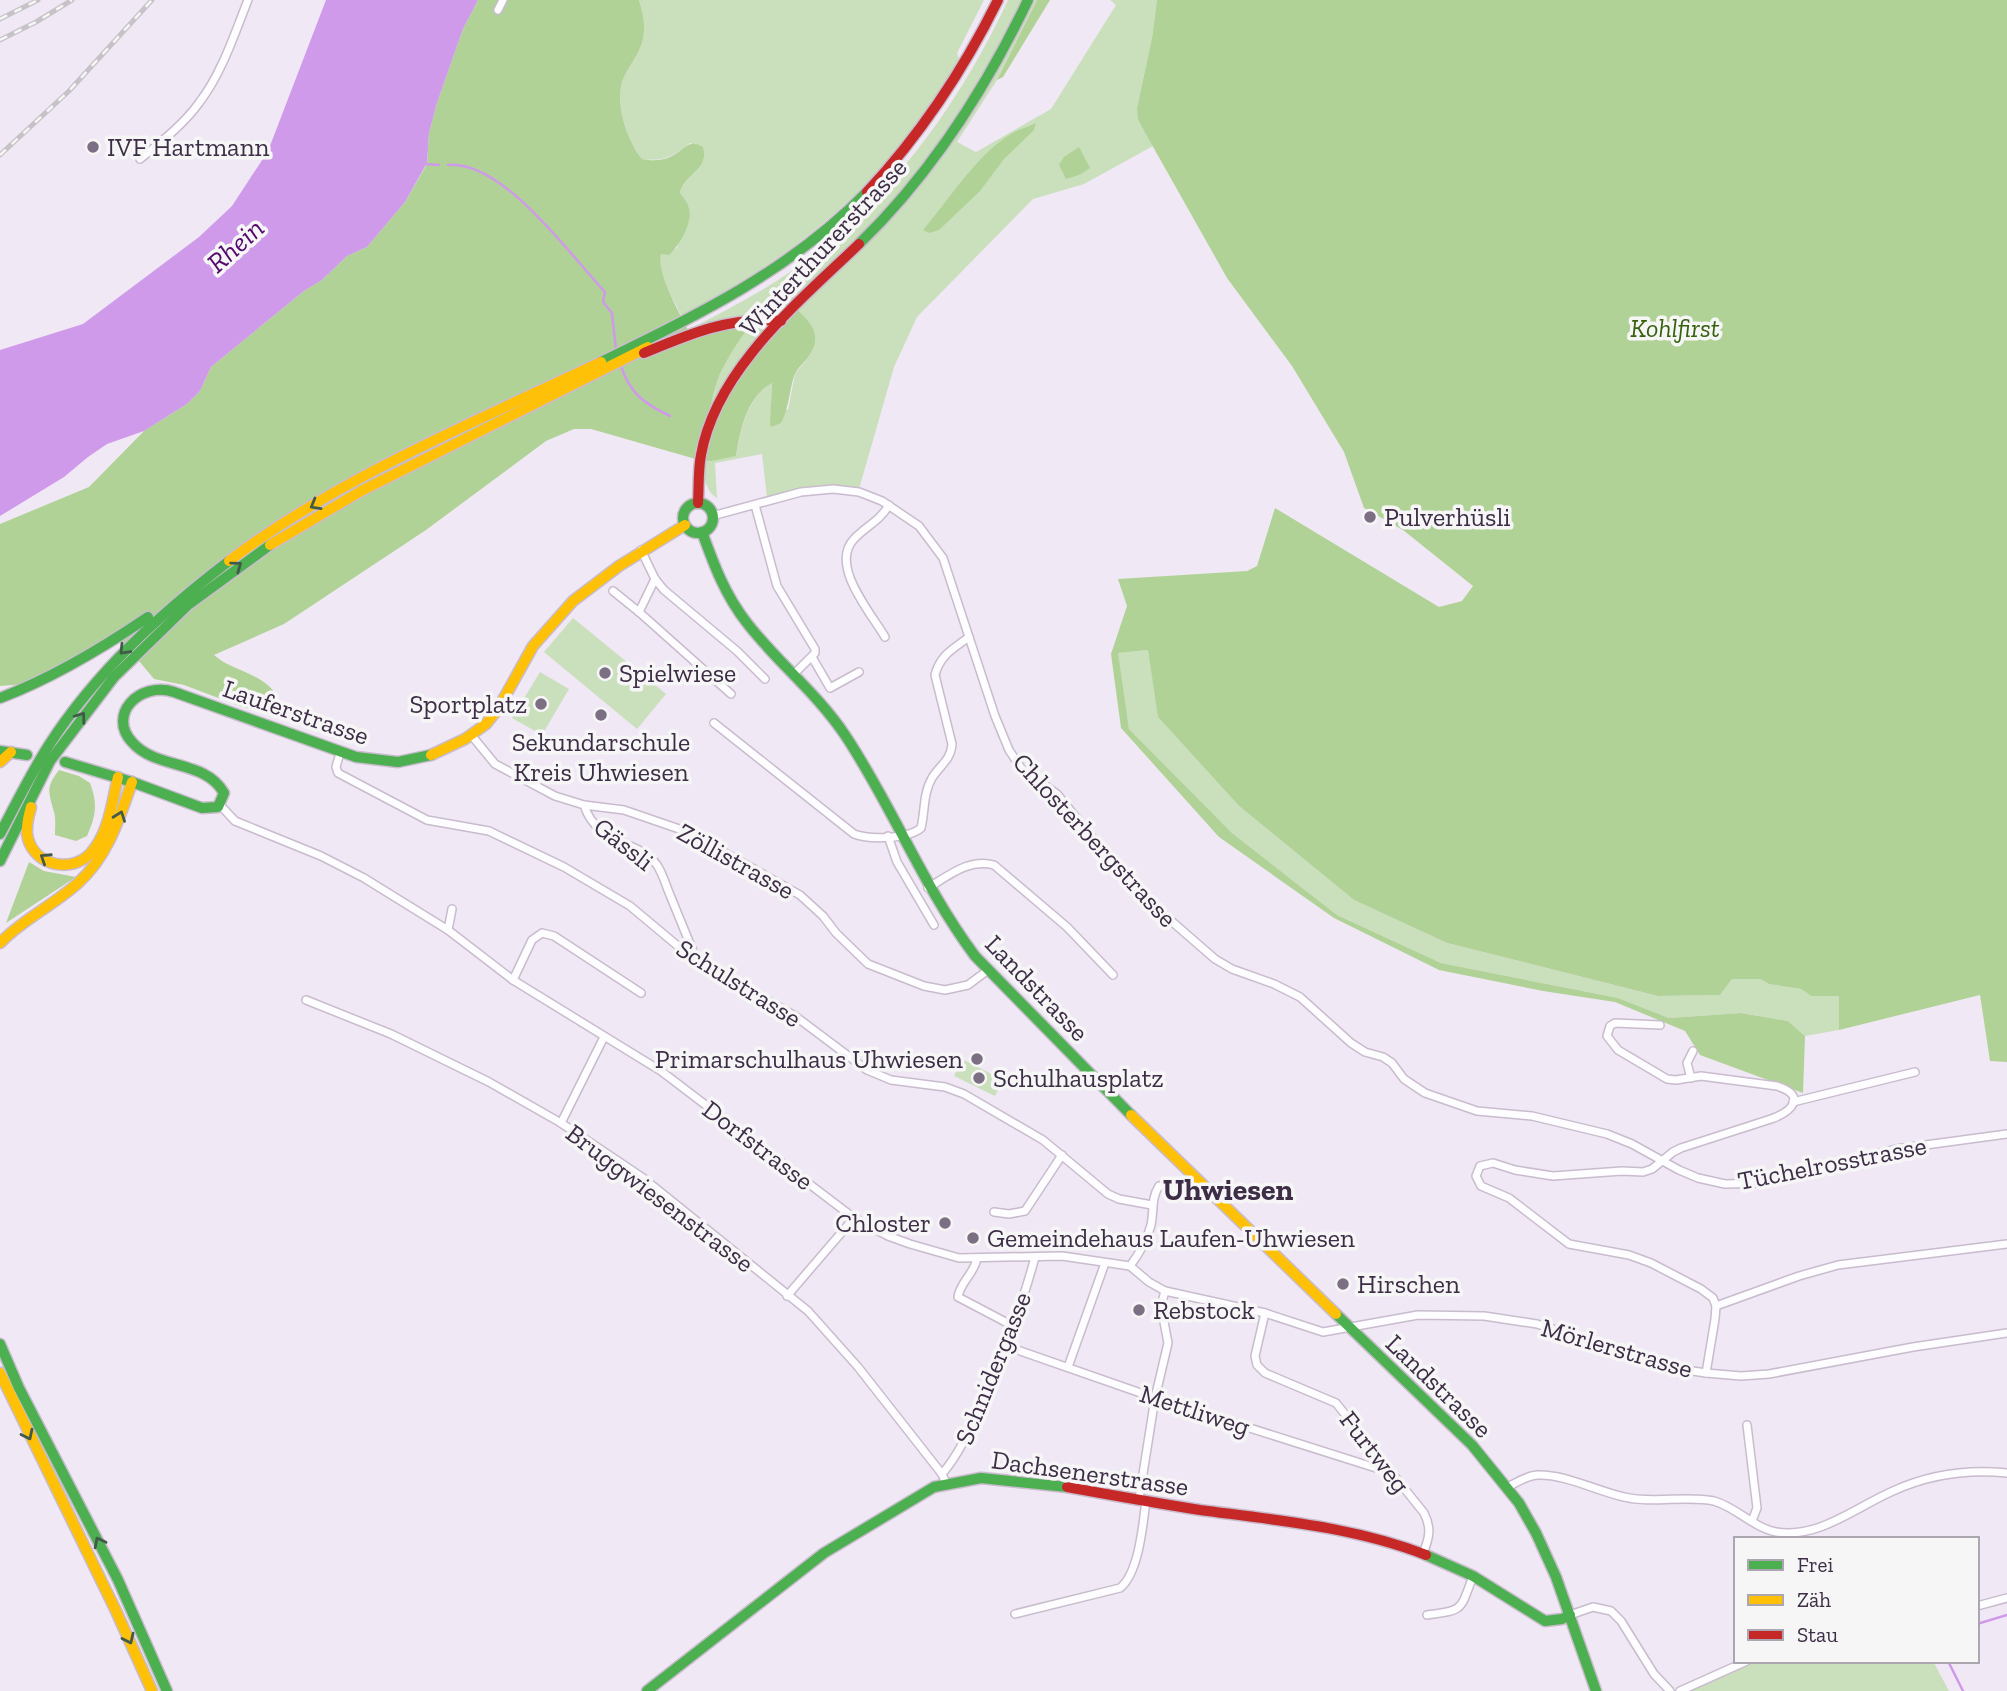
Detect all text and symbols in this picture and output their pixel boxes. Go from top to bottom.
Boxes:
place label: IVF Hartmann [107,131,270,163]
marker: IVF Hartmann [85,139,101,155]
street label: Winterthurerstrasse [732,152,914,342]
water label: Rhein [200,211,271,279]
park label: Kohlfirst [1630,312,1720,344]
one-way arrow [309,497,322,510]
place label: Pulverhüsli [1384,501,1511,533]
marker: Pulverhüsli [1362,509,1378,525]
one-way arrow [229,562,242,575]
one-way arrow [119,642,132,655]
place label: Spielwiese [619,657,736,689]
marker: Spielwiese [597,665,613,681]
street label: Lauferstrasse [219,672,373,752]
place label: Sportplatz [409,688,527,720]
marker: Sportplatz [533,696,549,712]
marker: Sekundarschule Kreis Uhwiesen [593,707,609,723]
one-way arrow [73,712,86,725]
place label: Sekundarschule Kreis Uhwiesen [512,726,690,788]
street label: Chlosterbergstrasse [1006,746,1184,934]
one-way arrow [111,810,125,822]
street label: Gässli [588,811,660,877]
street label: Zöllistrasse [672,816,800,906]
one-way arrow [40,854,53,867]
street label: Landstrasse [978,928,1096,1048]
street label: Schulstrasse [671,932,807,1034]
place label: Primarschulhaus Uhwiesen [655,1043,963,1075]
marker: Primarschulhaus Uhwiesen [969,1051,985,1067]
place label: Schulhausplatz [993,1062,1164,1094]
marker: Schulhausplatz [971,1070,987,1086]
street label: Dorfstrasse [696,1093,820,1197]
street label: Bruggwiesenstrasse [560,1117,760,1279]
street label: Tüchelrosstrasse [1735,1129,1929,1197]
district label: Uhwiesen [1163,1172,1294,1208]
place label: Chloster [835,1207,931,1239]
marker: Chloster [937,1215,953,1231]
place label: Gemeindehaus Laufen-Uhwiesen [987,1222,1355,1254]
marker: Gemeindehaus Laufen-Uhwiesen [965,1230,981,1246]
place label: Hirschen [1357,1268,1460,1300]
marker: Hirschen [1335,1276,1351,1292]
street label: Schnidergasse [948,1287,1038,1449]
place label: Rebstock [1153,1294,1255,1326]
marker: Rebstock [1131,1302,1147,1318]
street label: Mörlerstrasse [1538,1311,1696,1385]
street label: Landstrasse [1379,1327,1499,1445]
street label: Mettliweg [1136,1377,1254,1443]
street label: Furtweg [1333,1404,1417,1500]
one-way arrow [20,1428,34,1440]
street label: Dachsenerstrasse [989,1443,1191,1503]
one-way arrow [93,1537,107,1549]
legend [1734,1537,1979,1663]
text: Frei [1797,1552,1833,1577]
text: Zäh [1797,1587,1831,1612]
text: Stau [1797,1622,1838,1647]
one-way arrow [121,1631,135,1644]

